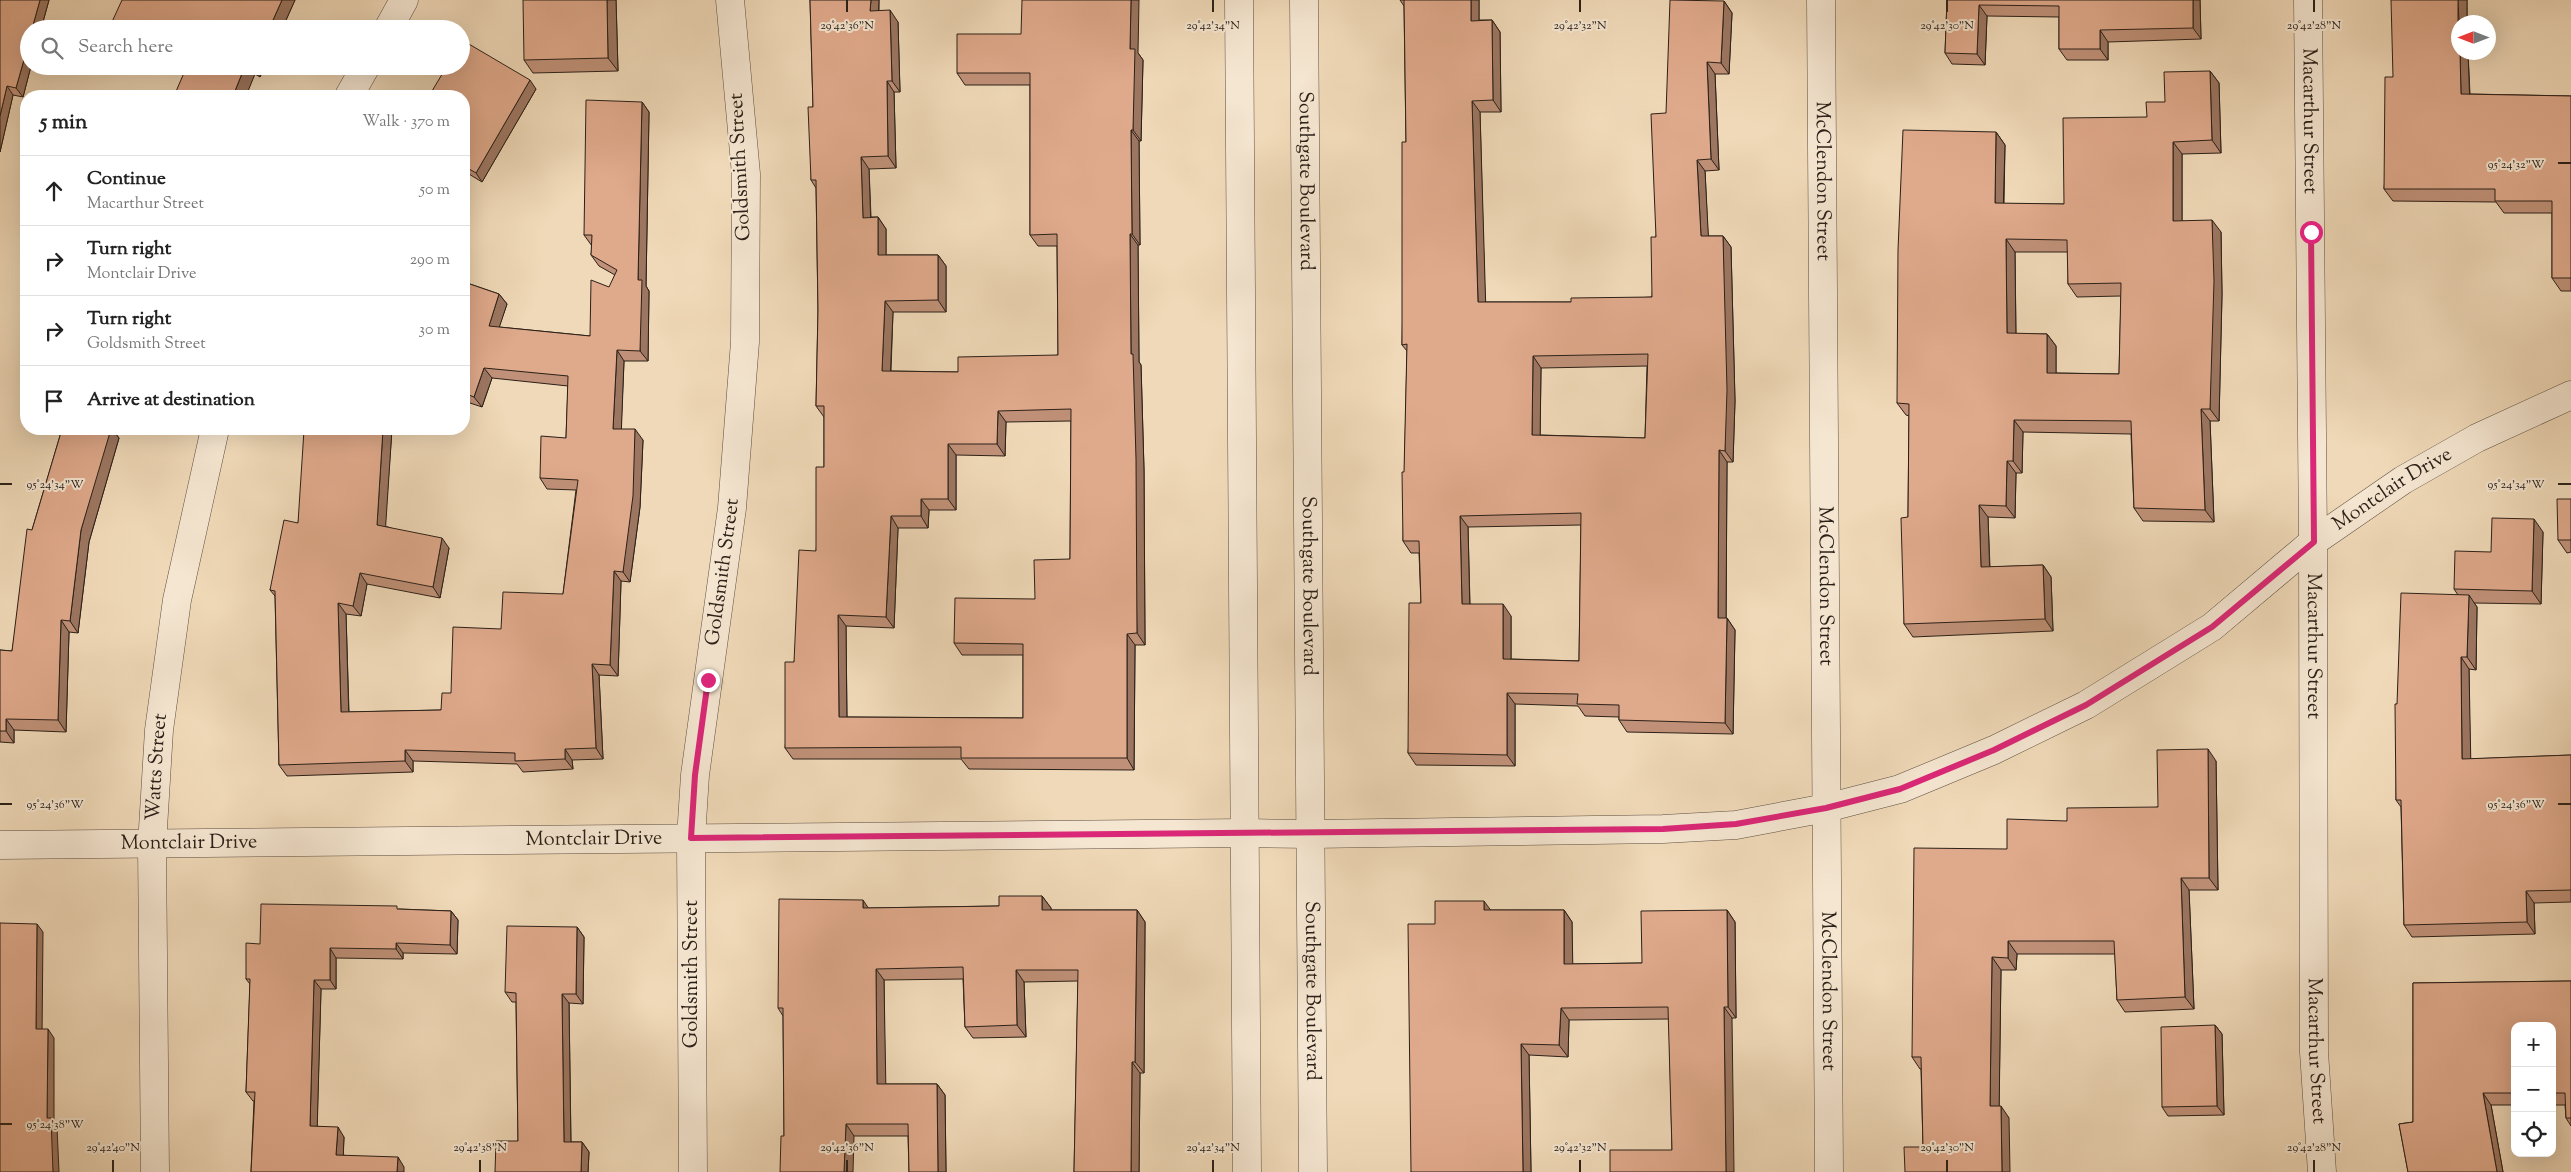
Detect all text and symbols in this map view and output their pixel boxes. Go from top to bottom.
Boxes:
north arrow [2451,15,2496,60]
text: 29°42'36"N [820,17,874,35]
text: 29°42'34"N [1186,17,1240,35]
text: 29°42'32"N [1553,17,1607,35]
text: 29°42'30"N [1920,17,1974,35]
text: 29°42'28"N [2287,17,2342,35]
search box [20,20,470,75]
icon: search [38,34,66,62]
text: Search here [78,34,173,61]
street label: Macarthur Street [2294,48,2324,194]
street label: Southgate Boulevard [1290,91,1321,271]
street label: Goldsmith Street [723,92,759,242]
street label: McClendon Street [1807,101,1837,261]
text: 5 min [40,108,87,138]
text: Walk · 370 m [362,111,450,134]
text: 95°24'32"W [2488,156,2545,174]
text: Continue [87,166,166,193]
icon: ahead [40,177,68,205]
text: 50 m [419,179,450,202]
text: Macarthur Street [87,193,204,216]
route start [2300,221,2323,244]
text: Turn right [87,236,171,263]
icon: right [40,247,68,275]
text: 290 m [410,249,450,272]
text: Montclair Drive [87,263,196,286]
text: Turn right [87,306,171,333]
icon: right [40,317,68,345]
text: 30 m [419,319,450,342]
text: Goldsmith Street [87,333,206,356]
icon: arrive [40,387,68,415]
text: Arrive at destination [87,387,255,414]
street label: Montclair Drive [2327,440,2458,539]
text: 95°24'34"W [26,476,84,494]
text: 95°24'34"W [2487,476,2545,494]
street label: Southgate Boulevard [1293,496,1324,676]
street label: Goldsmith Street [699,497,747,648]
street label: McClendon Street [1810,506,1840,666]
street label: Macarthur Street [2299,573,2328,719]
route end [697,669,720,692]
street label: Watts Street [139,711,176,822]
text: 95°24'36"W [27,796,84,814]
text: 95°24'36"W [2488,796,2545,814]
street label: Montclair Drive [525,824,663,854]
street label: Montclair Drive [120,828,258,858]
street label: Goldsmith Street [678,900,707,1048]
street label: Southgate Boulevard [1296,901,1327,1081]
street label: McClendon Street [1813,911,1843,1071]
street label: Macarthur Street [2299,978,2333,1125]
map controls [2511,1022,2556,1157]
button: + [2511,1022,2556,1067]
button: − [2511,1067,2556,1112]
button: locate [2511,1112,2556,1157]
text: 95°24'38"W [26,1116,84,1134]
text: 29°42'40"N [86,1139,140,1157]
text: 29°42'38"N [453,1139,507,1157]
text: 29°42'36"N [820,1139,874,1157]
text: 29°42'34"N [1186,1139,1240,1157]
text: 29°42'32"N [1553,1139,1607,1157]
text: 29°42'30"N [1920,1139,1974,1157]
text: 29°42'28"N [2287,1139,2342,1157]

